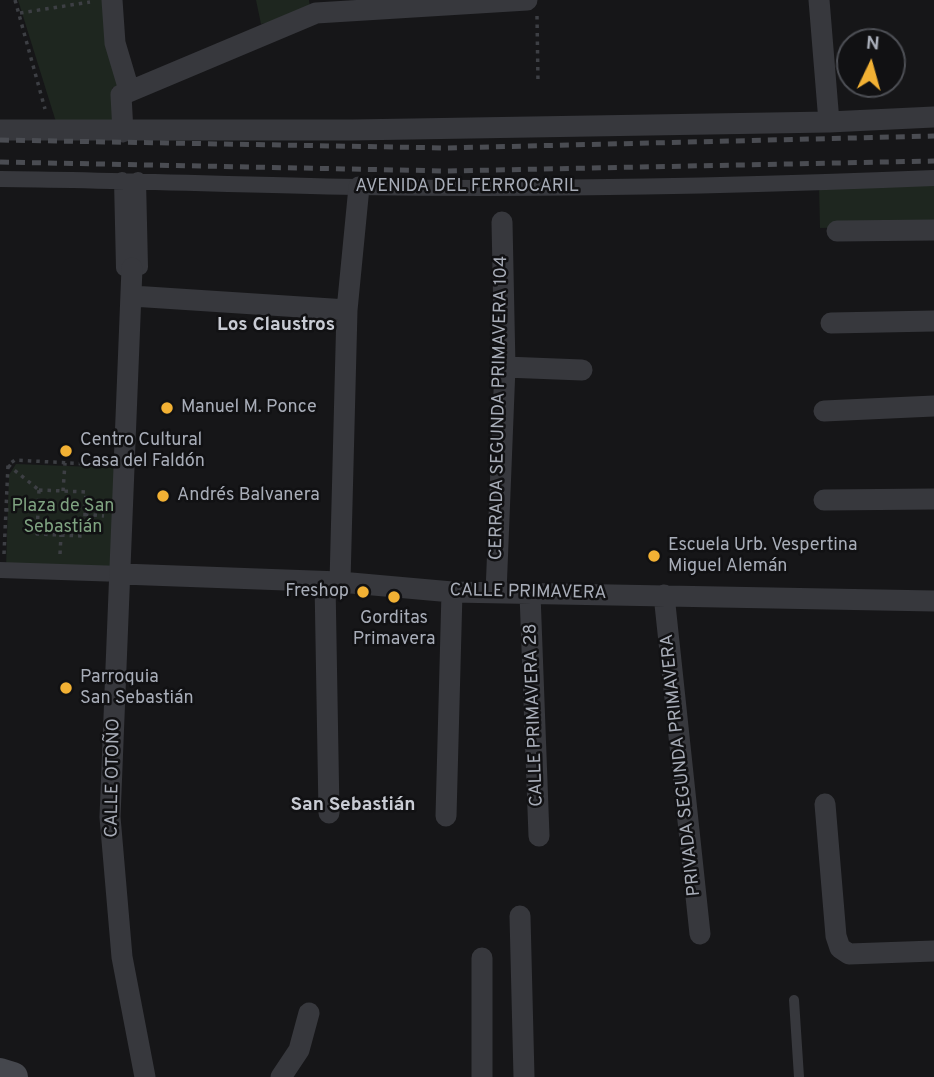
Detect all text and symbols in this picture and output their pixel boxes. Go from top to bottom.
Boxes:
north arrow [836,28,906,98]
text: N [865,32,881,57]
street label: AVENIDA DEL FERROCARIL [355,176,579,198]
street label: CERRADA SEGUNDA PRIMAVERA 104 [487,256,513,560]
district label: Los Claustros [217,315,335,337]
place label: Manuel M. Ponce [181,397,317,419]
marker: Manuel M. Ponce [159,400,175,416]
place label: Centro Cultural Casa del Faldón [80,430,205,472]
marker: Centro Cultural Casa del Faldón [58,443,74,459]
place label: Andrés Balvanera [177,485,320,507]
marker: Andrés Balvanera [155,488,171,504]
park label: Plaza de San Sebastián [12,496,114,538]
place label: Escuela Urb. Vespertina Miguel Alemán [668,535,858,578]
marker: Escuela Urb. Vespertina Miguel Alemán [646,548,662,564]
place label: Freshop [285,581,349,603]
street label: CALLE PRIMAVERA [449,581,607,605]
marker: Freshop [355,584,371,600]
marker: Gorditas Primavera [386,589,402,605]
place label: Gorditas Primavera [353,608,435,650]
street label: CALLE PRIMAVERA 28 [521,623,549,807]
street label: PRIVADA SEGUNDA PRIMAVERA [657,633,707,897]
place label: Parroquia San Sebastián [80,667,194,710]
marker: Parroquia San Sebastián [58,680,74,696]
street label: CALLE OTOÑO [102,718,126,838]
district label: San Sebastián [290,795,416,817]

